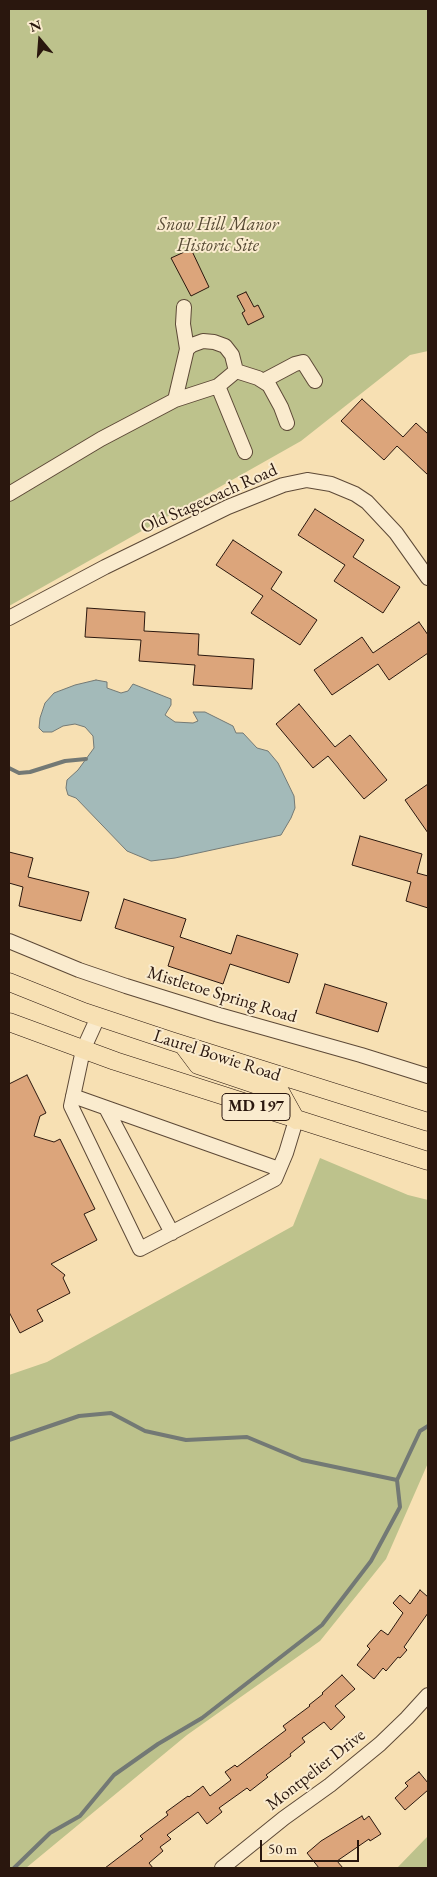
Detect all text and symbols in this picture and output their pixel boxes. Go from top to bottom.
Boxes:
north arrow [15,15,65,65]
text: N [27,15,44,36]
park label: Snow Hill Manor Historic Site [158,214,278,256]
street label: Old Stagecoach Road [137,459,281,539]
street label: Mistletoe Spring Road [145,962,299,1028]
street label: Laurel Bowie Road [151,1025,283,1087]
road number: MD 197 [222,1094,290,1120]
street label: Montpelier Drive [262,1725,370,1815]
scale bar [262,1830,361,1862]
text: 50 m [268,1839,297,1858]

